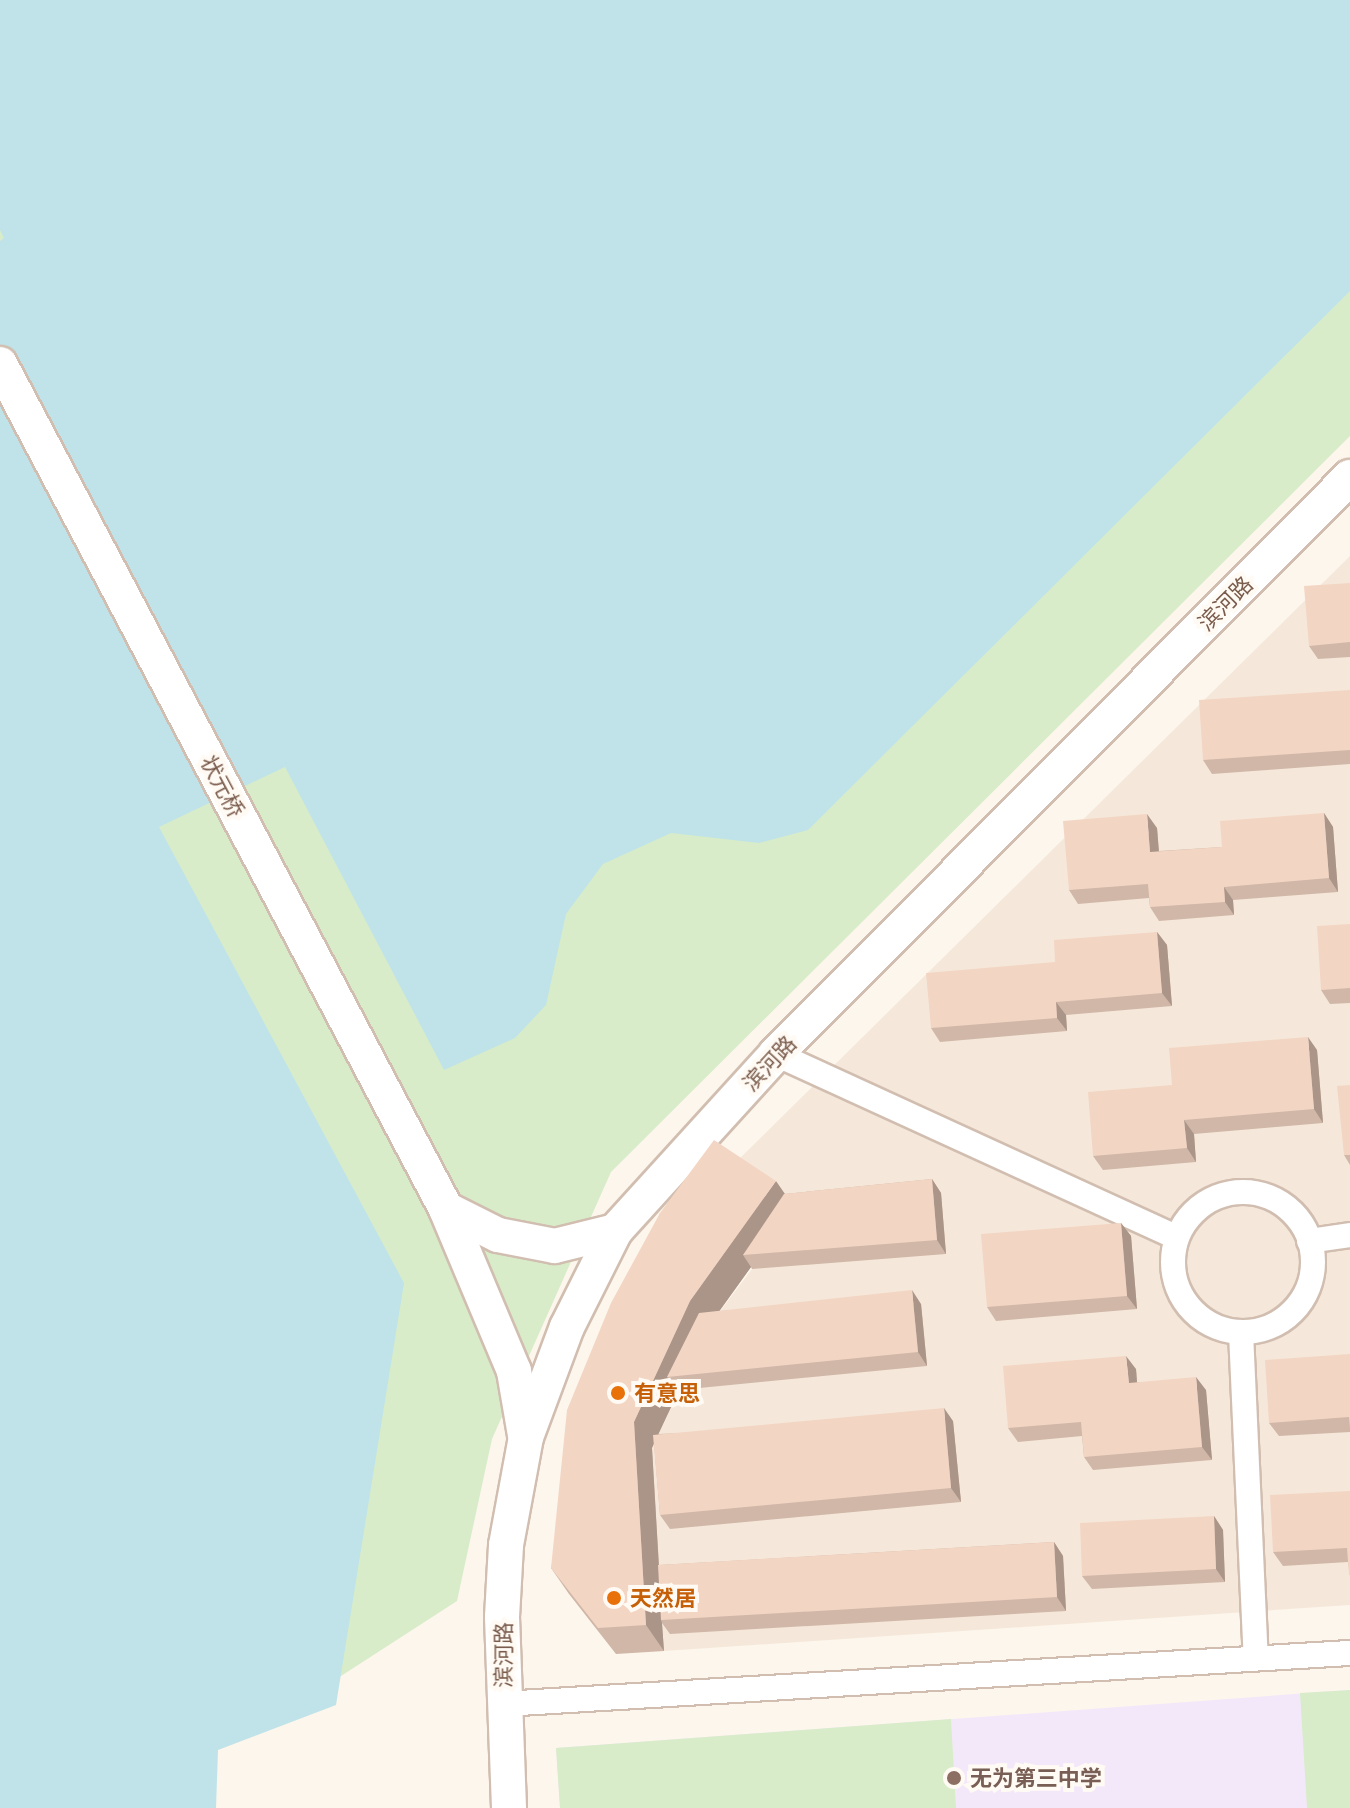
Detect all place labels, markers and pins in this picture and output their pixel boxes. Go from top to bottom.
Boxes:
place label: 有意思 [634,1380,700,1406]
marker: 有意思 [609,1384,627,1402]
place label: 天然居 [630,1585,696,1611]
marker: 天然居 [605,1589,623,1607]
place label: 无为第三中学 [970,1765,1102,1791]
marker: 无为第三中学 [945,1769,963,1787]

